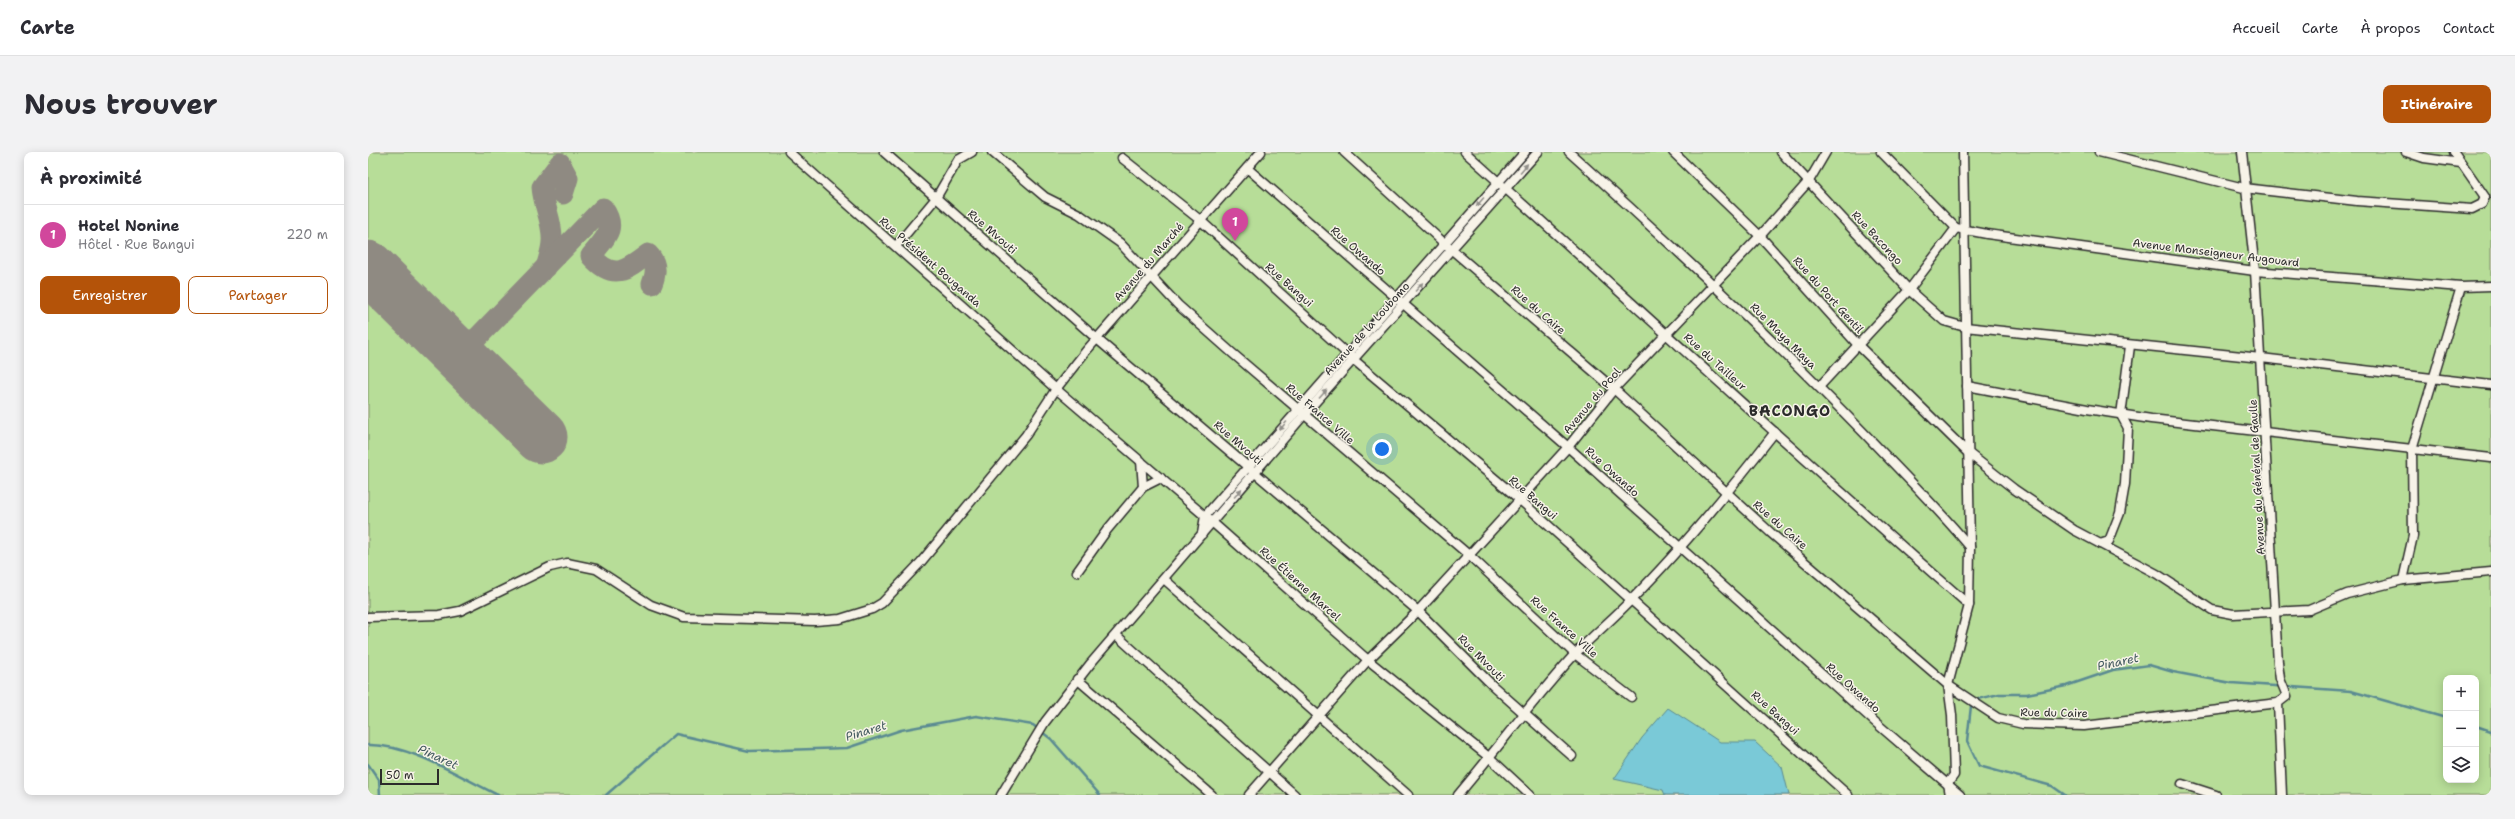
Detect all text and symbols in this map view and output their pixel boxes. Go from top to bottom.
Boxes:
text: Carte [20,15,75,40]
text: Accueil [2232,19,2280,37]
text: Carte [2302,19,2338,37]
text: À propos [2360,19,2421,37]
text: Contact [2443,19,2495,37]
text: Nous trouver [24,85,218,123]
button: Itinéraire [2383,85,2491,123]
one-way arrow [1519,163,1528,174]
text: À proximité [40,167,142,189]
one-way arrow [1476,197,1485,208]
street label: Rue Mvouti [964,207,1020,257]
pin: 1 [1222,208,1248,241]
street label: Rue Bacongo [1848,208,1906,268]
street label: Rue Président Bouganda [876,214,984,311]
text: Hotel Nonine [78,216,180,236]
street label: Avenue du Marché [1111,220,1187,304]
street label: Rue Owando [1327,223,1389,279]
text: 1 [50,226,56,243]
text: 220 m [286,226,328,243]
street label: Avenue Monseigneur Augouard [2132,235,2300,271]
text: Hôtel · Rue Bangui [78,236,195,253]
street label: Rue du Port Gentil [1789,253,1867,337]
street label: Rue Bangui [1262,260,1316,310]
button: Enregistrer [40,276,180,314]
button: Partager [188,276,328,314]
street label: Avenue de la Loubomo [1321,279,1413,379]
one-way arrow [1415,282,1424,292]
street label: Rue du Caire [1508,282,1568,338]
street label: Rue Maya Maya [1747,300,1819,372]
street label: Rue du Tailleur [1680,330,1750,394]
street label: Avenue du Pool [1560,364,1625,437]
street label: Rue France Ville [1283,380,1357,448]
one-way arrow [1318,389,1328,399]
street label: Avenue du Général de Gaulle [2245,399,2269,555]
district label: BACONGO [1749,401,1831,421]
street label: Rue Mvouti [1210,418,1266,468]
one-way arrow [1279,420,1288,431]
your location [1372,439,1392,459]
street label: Rue Owando [1582,444,1643,501]
street label: Rue Bangui [1506,473,1560,523]
one-way arrow [1233,488,1242,497]
street label: Rue du Caire [1750,497,1810,553]
street label: Rue Étienne Marcel [1256,543,1345,625]
street label: Rue France Ville [1527,593,1601,661]
street label: Rue Mvouti [1454,631,1508,685]
water label: Pinaret [2096,650,2141,674]
street label: Rue Owando [1823,660,1884,717]
map controls [2443,675,2479,783]
button: + [2443,675,2479,711]
street label: Rue Bangui [1748,688,1802,738]
street label: Rue du Caire [2020,705,2088,721]
button: − [2443,711,2479,747]
water label: Pinaret [843,717,889,745]
water label: Pinaret [416,741,461,773]
button: layers [2443,747,2479,783]
scale bar [380,767,439,786]
text: 50 m [386,768,414,783]

